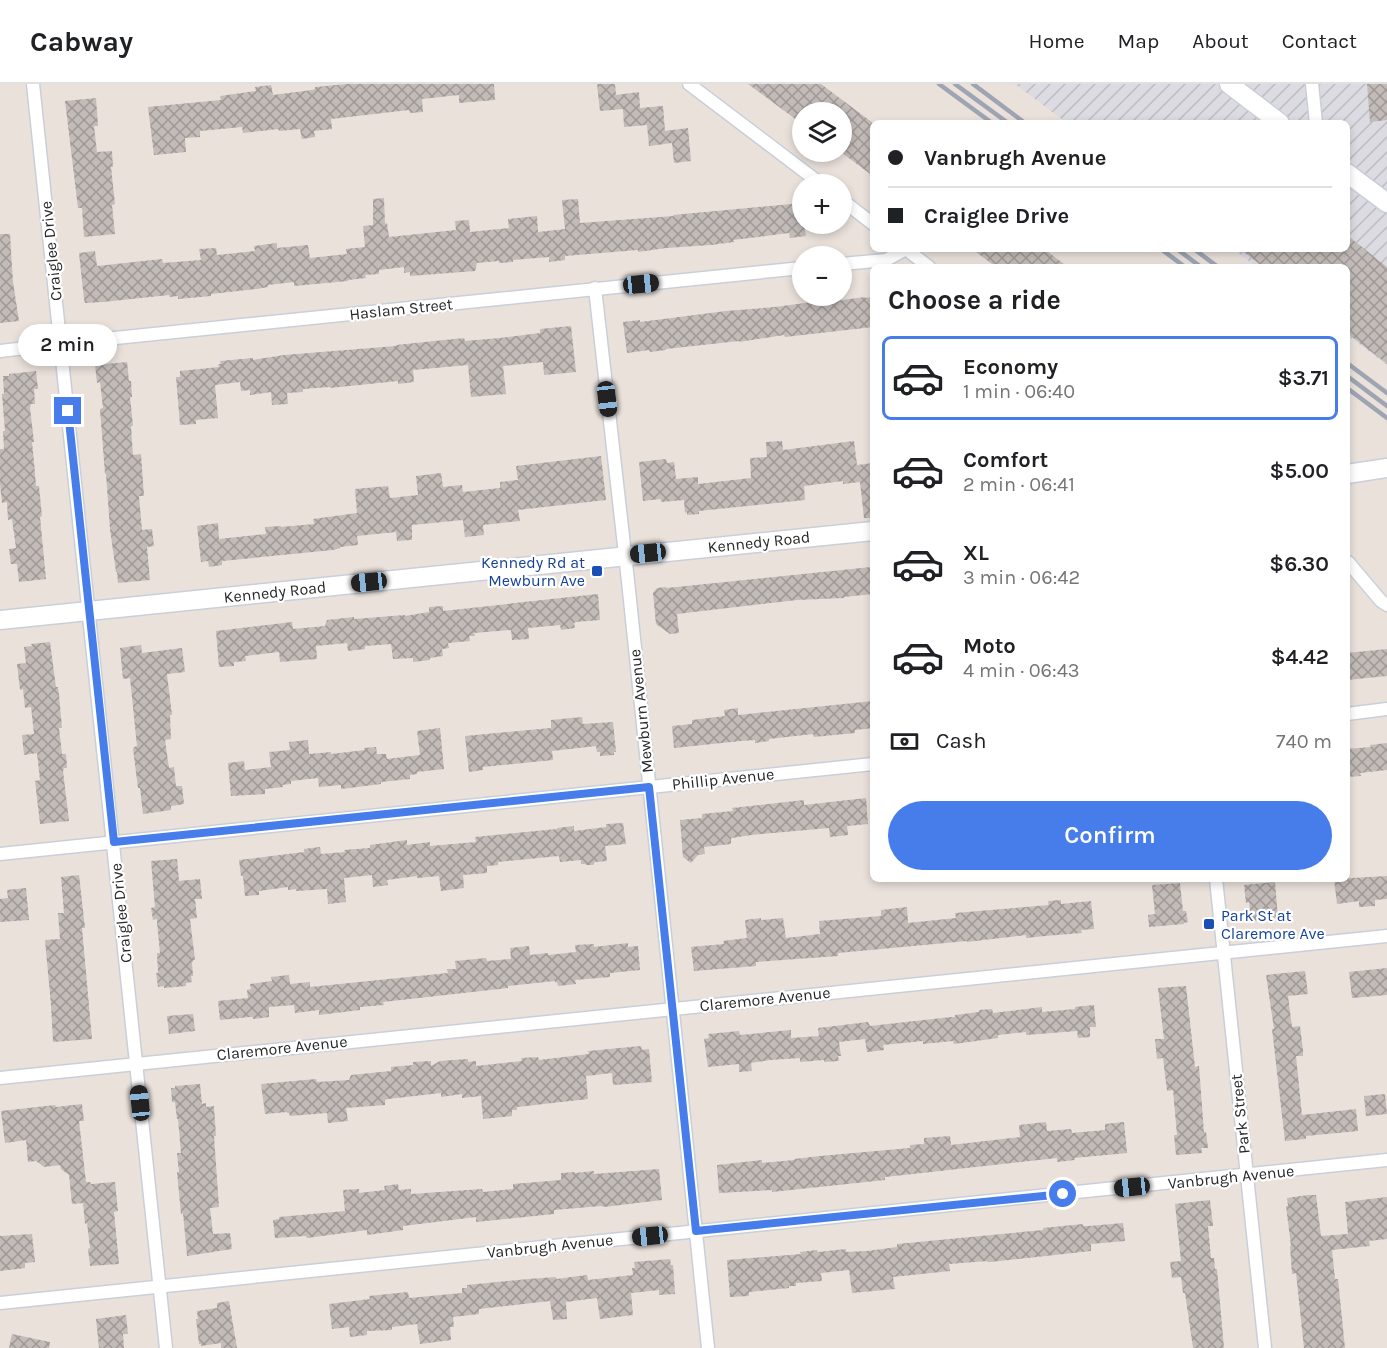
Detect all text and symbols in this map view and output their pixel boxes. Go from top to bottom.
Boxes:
text: Cabway [30,25,133,58]
text: Home [1029,29,1085,53]
text: Map [1118,29,1159,53]
text: About [1192,29,1249,53]
text: Contact [1282,29,1357,53]
map controls [792,102,852,306]
button: layers [792,102,852,162]
text: Vanbrugh Avenue [924,145,1107,171]
button: + [792,174,852,234]
street label: Craiglee Drive [36,200,66,302]
text: Craiglee Drive [924,203,1069,229]
button: − [792,246,852,306]
car [622,273,660,295]
text: Choose a ride [888,284,1061,316]
street label: Haslam Street [348,294,454,324]
callout: 2 min [19,324,118,366]
text: 2 min [40,333,95,356]
icon: car [891,351,945,405]
text: Economy [963,354,1058,380]
text: $3.71 [1278,365,1329,391]
car [596,380,618,418]
text: 1 min · 06:40 [963,380,1075,403]
route end [54,397,81,424]
icon: car [891,444,945,498]
text: Comfort [963,447,1048,473]
text: $5.00 [1270,458,1329,484]
text: 2 min · 06:41 [963,473,1075,496]
street label: Kennedy Road [707,527,811,557]
icon: car [891,537,945,591]
text: XL [963,540,989,566]
car [629,542,667,564]
text: $6.30 [1269,551,1329,577]
place label: Kennedy Rd at Mewburn Ave [481,553,585,590]
marker: Kennedy Rd at Mewburn Ave [590,564,604,578]
text: 3 min · 06:42 [963,566,1080,589]
car [350,571,388,593]
street label: Kennedy Road [223,577,327,607]
icon: car [891,630,945,684]
text: Moto [963,633,1016,659]
text: $4.42 [1271,644,1329,670]
street label: Mewburn Avenue [625,648,657,774]
text: 4 min · 06:43 [963,659,1080,682]
icon: cash [888,725,921,758]
text: Cash [936,728,986,754]
text: 740 m [1276,730,1332,753]
street label: Phillip Avenue [671,764,775,794]
button: Confirm [888,801,1332,870]
street label: Craiglee Drive [106,862,136,964]
place label: Park St at Claremore Ave [1221,906,1325,943]
marker: Park St at Claremore Ave [1202,917,1216,931]
street label: Claremore Avenue [699,983,831,1015]
street label: Claremore Avenue [216,1032,348,1064]
street label: Park Street [1226,1073,1254,1155]
car [129,1084,151,1122]
street label: Vanbrugh Avenue [1167,1161,1295,1193]
car [1113,1176,1151,1198]
route start [1049,1180,1076,1207]
car [631,1225,669,1247]
street label: Vanbrugh Avenue [486,1230,614,1262]

